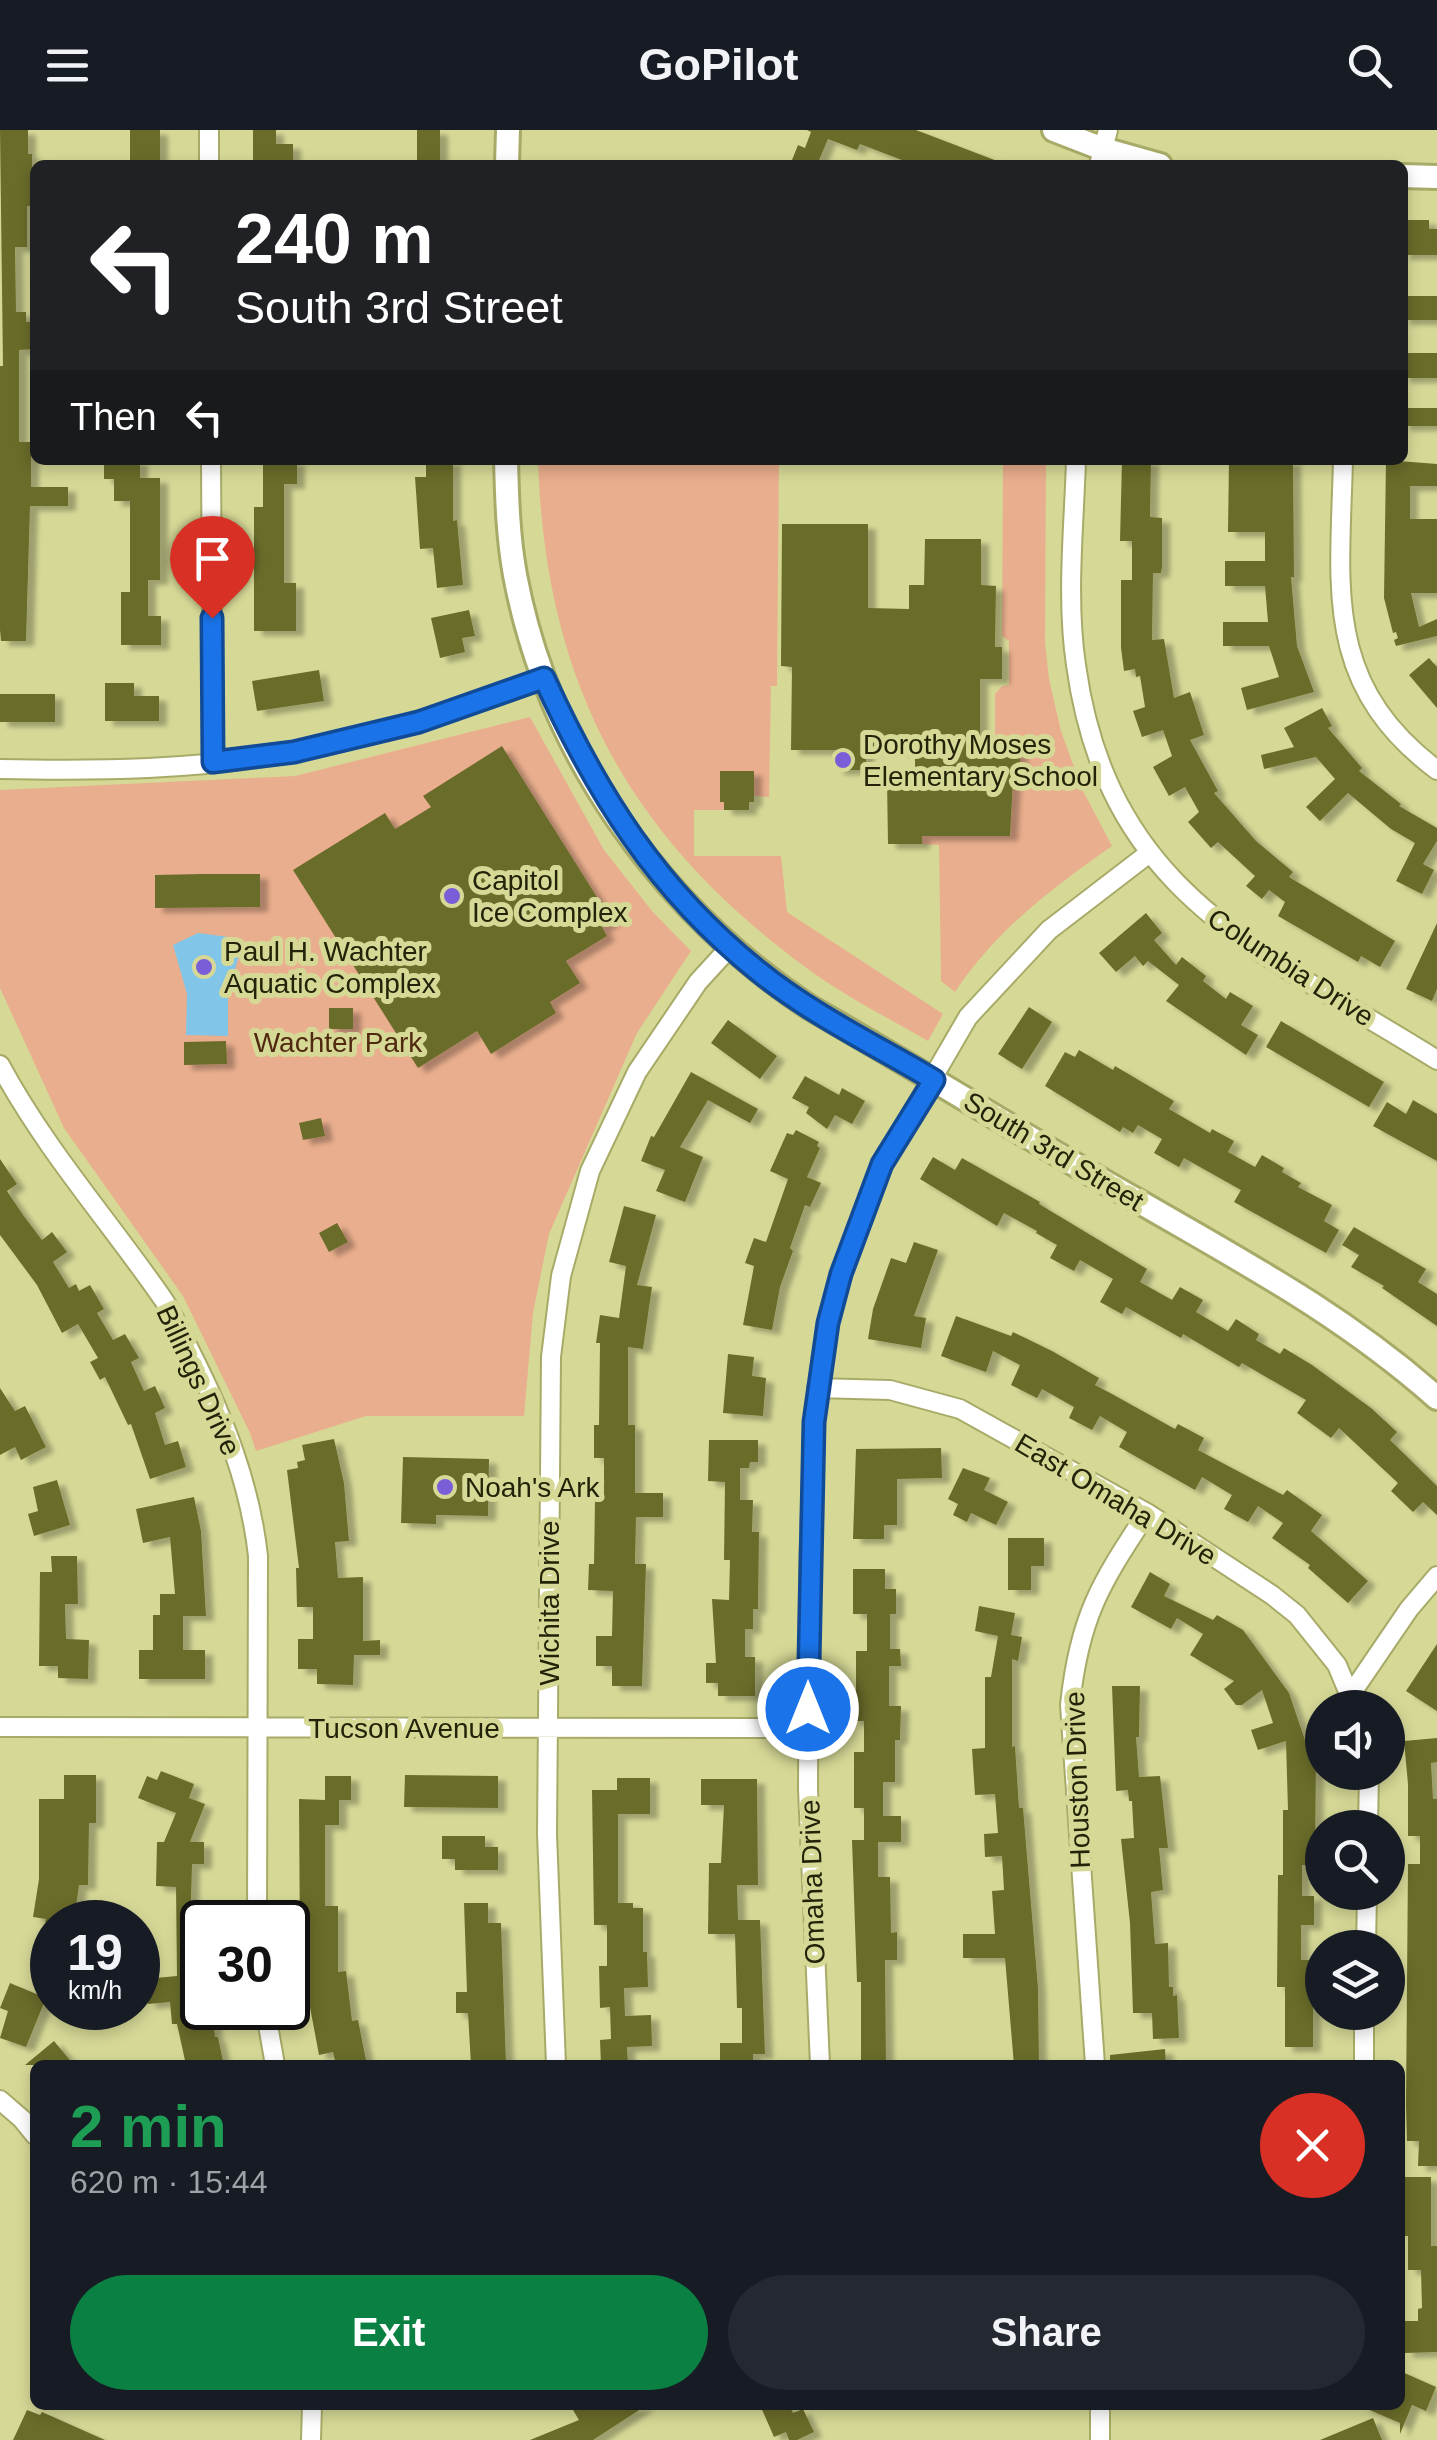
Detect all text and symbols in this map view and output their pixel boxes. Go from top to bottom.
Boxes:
icon: menu [40,38,95,93]
icon: search [1342,38,1397,93]
text: GoPilot [639,39,798,90]
icon: left [70,200,200,330]
text: 240 m [235,200,433,278]
text: South 3rd Street [235,282,563,333]
icon: left [177,390,232,445]
text: Then [70,396,157,438]
pin [170,516,255,619]
icon: arrive [185,531,240,586]
place label: Dorothy Moses Elementary School [863,729,1098,792]
marker: Dorothy Moses Elementary School [832,749,854,771]
place label: Capitol Ice Complex [472,865,628,928]
marker: Capitol Ice Complex [441,885,463,907]
street label: Columbia Drive [1202,902,1379,1033]
place label: Paul H. Wachter Aquatic Complex [224,936,436,999]
marker: Paul H. Wachter Aquatic Complex [193,956,215,978]
park label: Wachter Park [254,1027,423,1058]
street label: South 3rd Street [958,1086,1149,1217]
street label: Billings Drive [150,1300,247,1460]
street label: East Omaha Drive [1010,1427,1222,1572]
place label: Noah's Ark [465,1472,601,1503]
marker: Noah's Ark [434,1476,456,1498]
street label: Wichita Drive [534,1521,565,1685]
position arrow [756,1657,860,1761]
map controls [1305,1690,1405,2030]
button: sound [1305,1690,1405,1790]
street label: Houston Drive [1059,1691,1096,1869]
street label: Tucson Avenue [308,1713,500,1744]
street label: Omaha Drive [794,1799,831,1965]
button: search [1305,1810,1405,1910]
speed limit sign: 30 [180,1900,310,2030]
text: 19 [67,1925,123,1981]
button: layers [1305,1930,1405,2030]
text: km/h [68,1976,122,2004]
text: 2 min [70,2093,227,2160]
button: close [1260,2093,1365,2198]
text: 620 m · 15:44 [70,2164,267,2200]
button: Exit [70,2275,708,2390]
button: Share [728,2275,1365,2390]

